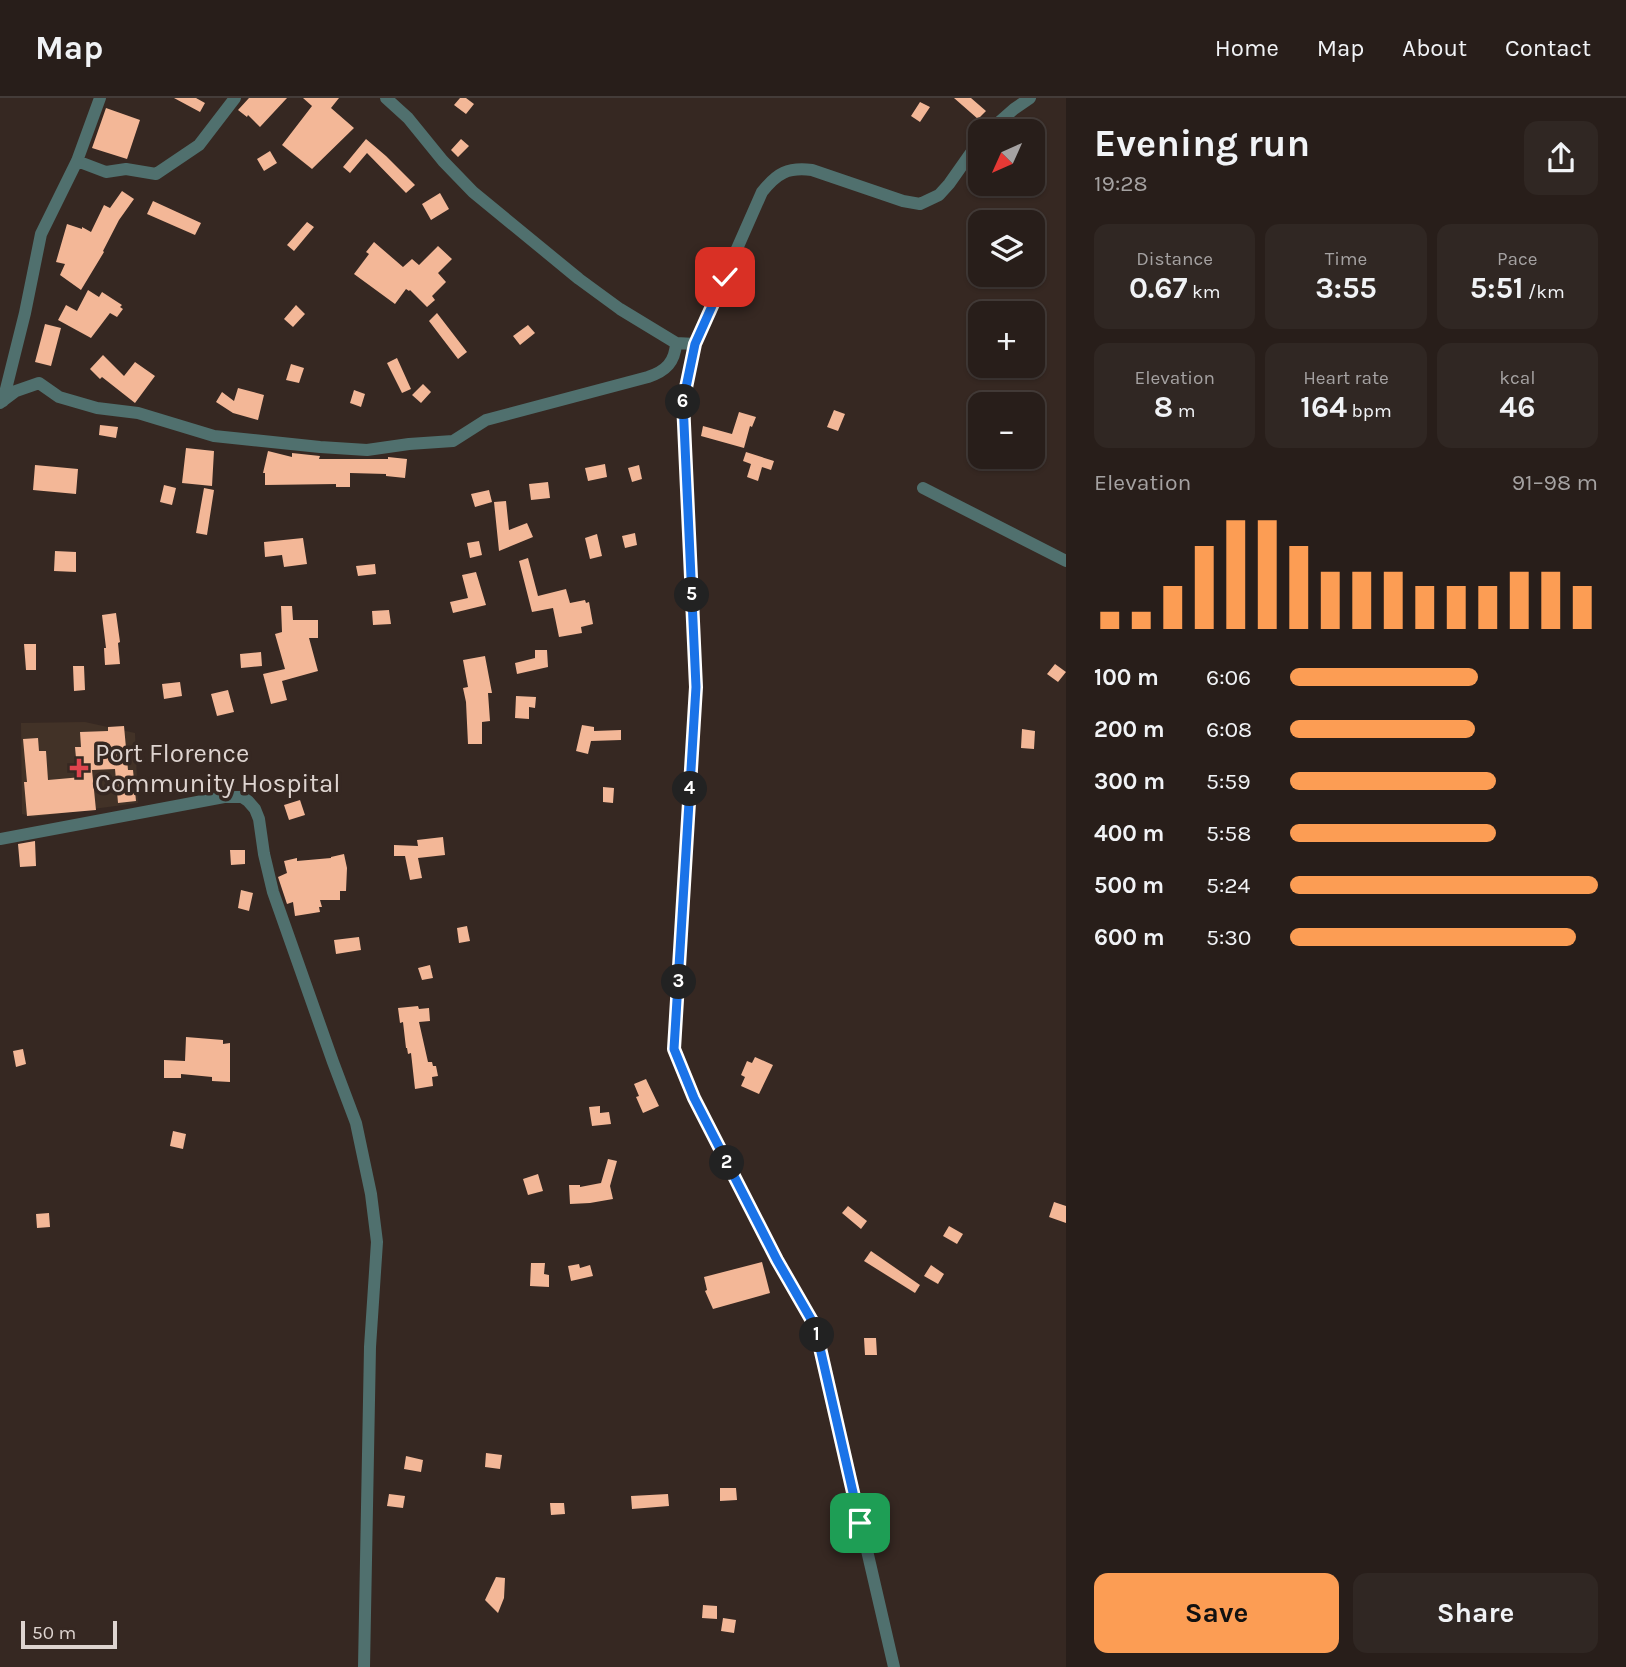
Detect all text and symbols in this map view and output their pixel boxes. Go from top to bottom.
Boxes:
text: Map [35,29,103,67]
text: Home [1215,34,1279,62]
text: Map [1317,34,1364,62]
text: About [1402,34,1467,62]
text: Contact [1505,34,1591,62]
north arrow [968,119,1045,196]
map controls [968,119,1045,469]
text: Evening run [1094,121,1310,166]
button: share [1524,121,1598,195]
text: 19:28 [1094,170,1148,197]
button: layers [968,210,1045,287]
pin [695,247,755,307]
text: Distance [1136,248,1213,270]
text: Time [1325,248,1367,270]
text: Pace [1497,248,1538,270]
icon: check [706,258,744,296]
text: 0.67 [1129,270,1187,306]
text: 3:55 [1315,270,1377,306]
text: 5:51 [1470,270,1524,306]
text: km [1187,281,1220,303]
text: /km [1524,281,1565,303]
button: + [968,301,1045,378]
text: Elevation [1134,367,1215,389]
text: Heart rate [1303,367,1389,389]
text: kcal [1499,367,1535,389]
pin: 6 [666,384,700,420]
text: 8 [1154,389,1173,425]
text: 164 [1300,389,1347,425]
text: 46 [1499,389,1535,425]
text: 6 [677,390,688,412]
button: − [968,392,1045,469]
text: m [1173,400,1196,422]
text: bpm [1347,400,1392,422]
text: Elevation [1094,469,1191,496]
text: 91–98 m [1512,469,1598,496]
pin: 5 [674,578,710,612]
text: 5 [686,583,697,605]
text: 100 m [1094,664,1159,691]
text: 6:06 [1206,664,1251,691]
text: 200 m [1094,716,1165,743]
text: 6:08 [1206,716,1252,743]
place label: Port Florence Community Hospital [95,738,341,799]
marker: Port Florence Community Hospital [69,758,89,778]
text: 300 m [1094,768,1165,795]
text: 5:59 [1206,768,1251,795]
pin: 4 [672,772,708,806]
text: 4 [684,777,695,799]
text: 400 m [1094,820,1164,847]
text: 5:58 [1206,820,1251,847]
text: 500 m [1094,872,1164,899]
text: 5:24 [1206,872,1250,899]
text: 600 m [1094,924,1165,951]
text: 5:30 [1206,924,1252,951]
pin: 3 [662,964,696,1000]
text: 3 [673,970,684,992]
pin: 2 [710,1146,744,1180]
text: 2 [721,1151,732,1173]
pin: 1 [800,1318,834,1352]
text: 1 [813,1323,820,1345]
pin [830,1493,890,1553]
icon: arrive [841,1504,879,1542]
button: Save [1094,1573,1339,1653]
button: Share [1353,1573,1598,1653]
scale bar [21,1618,117,1650]
text: 50 m [32,1622,76,1644]

